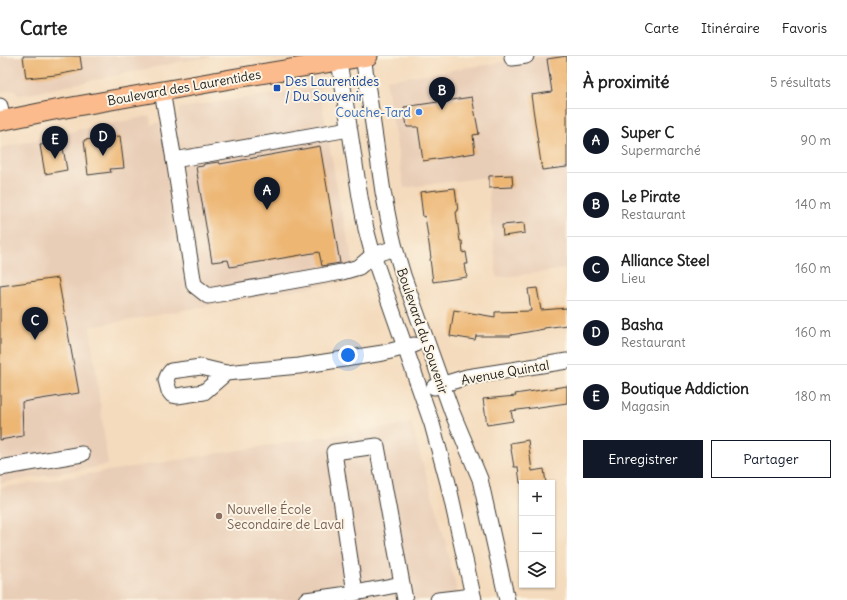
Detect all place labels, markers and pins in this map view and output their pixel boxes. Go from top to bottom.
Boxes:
place label: Des Laurentides / Du Souvenir [285,73,379,105]
pin: B [429,77,455,110]
marker: Des Laurentides / Du Souvenir [272,83,282,93]
place label: Couche-Tard [336,104,411,121]
marker: Couche-Tard [414,107,424,117]
pin: D [90,123,116,156]
pin: E [42,126,68,159]
pin: A [254,177,280,210]
pin: C [22,307,48,340]
place label: Nouvelle École Secondaire de Laval [227,500,344,533]
marker: Nouvelle École Secondaire de Laval [214,511,224,521]

